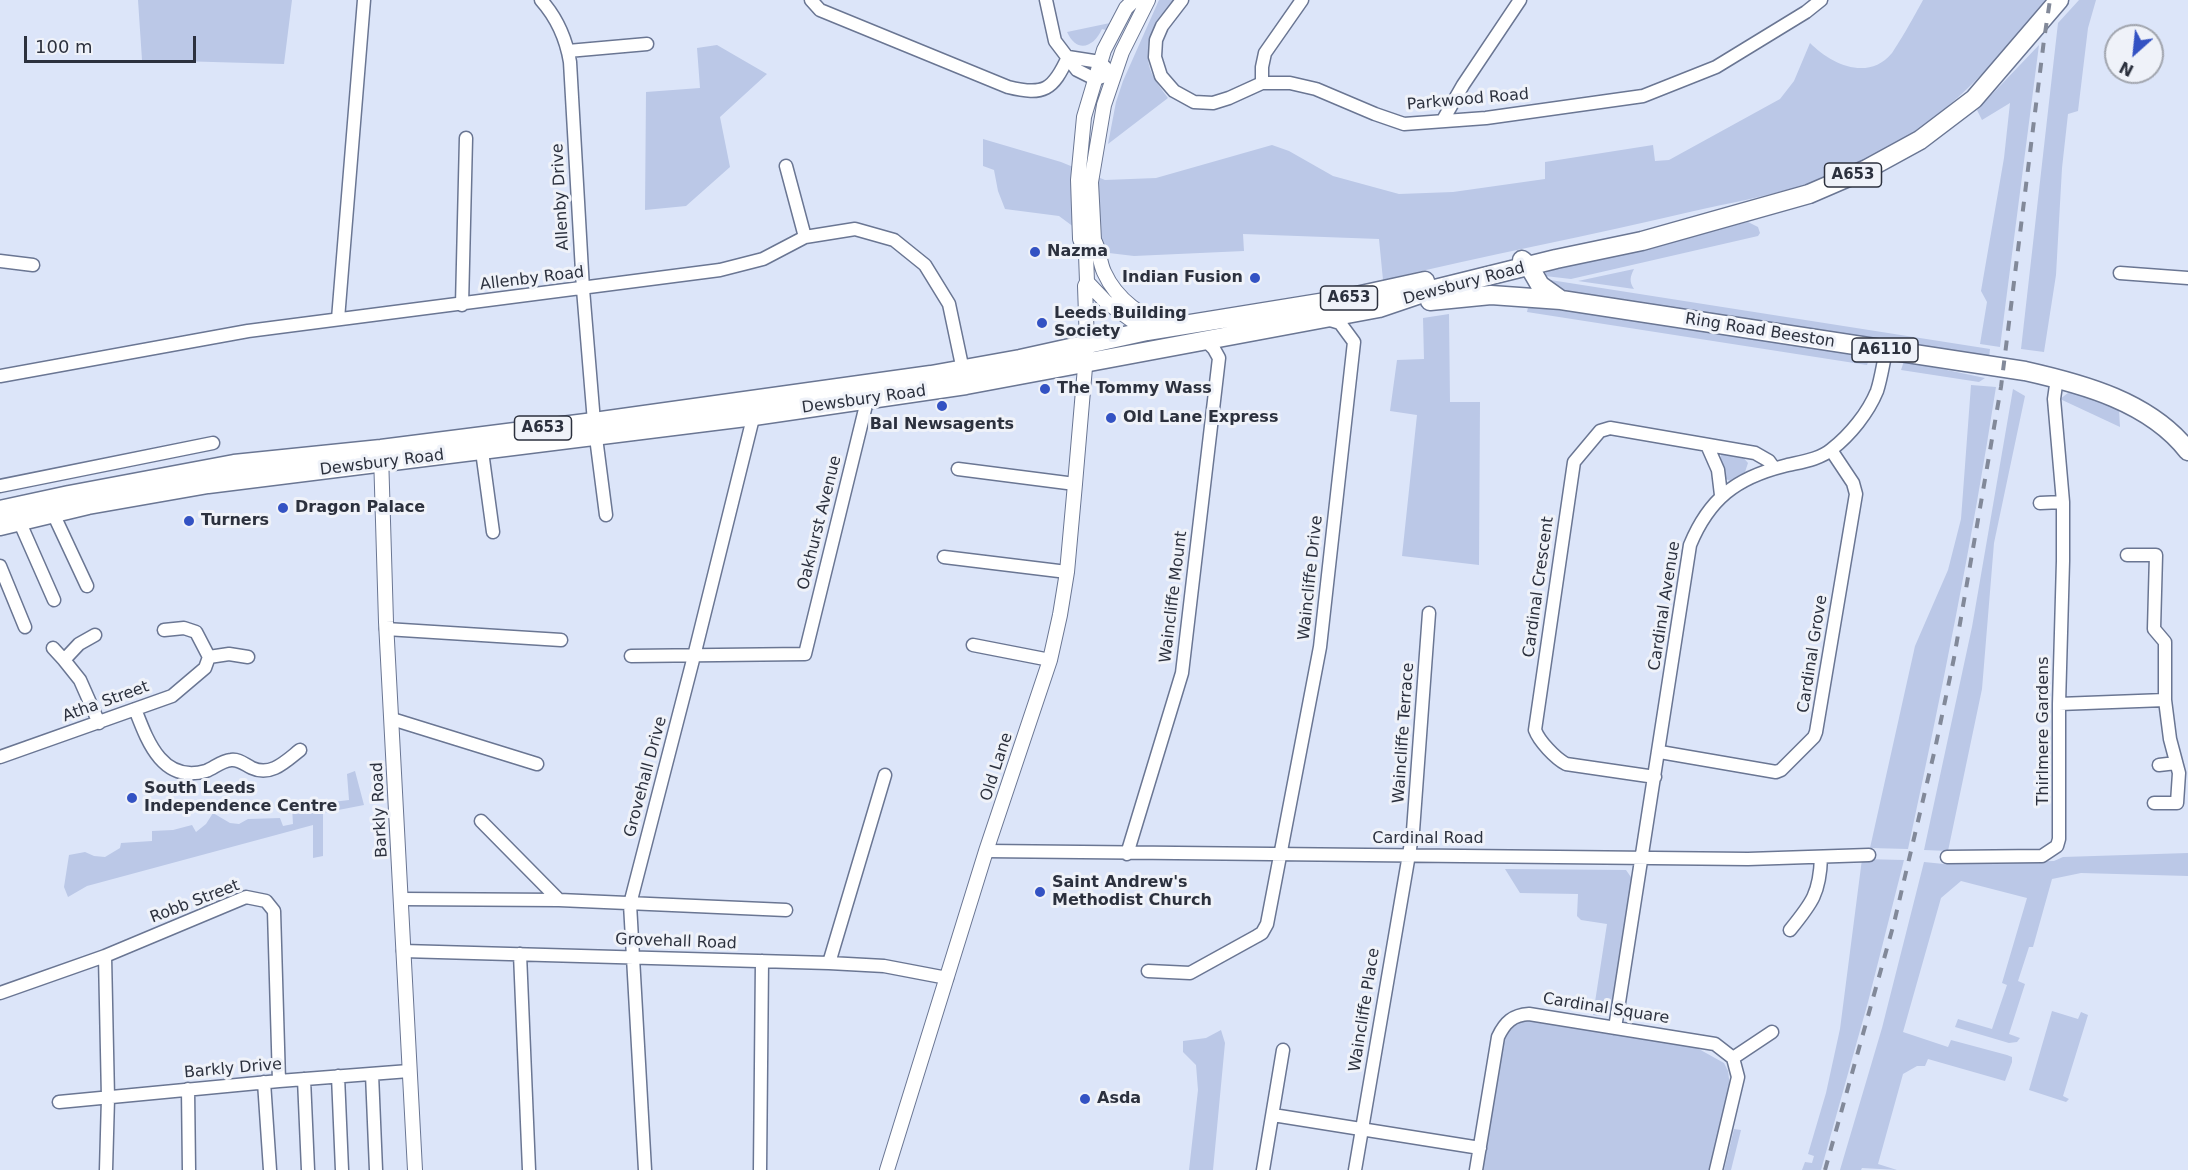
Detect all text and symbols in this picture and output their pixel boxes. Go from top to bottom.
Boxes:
scale bar [27,24,200,62]
north arrow [2104,24,2164,84]
text: 100 m [35,36,93,57]
text: N [2116,57,2137,80]
street label: Parkwood Road [1406,85,1530,115]
street label: Allenby Drive [549,143,573,251]
road number: A653 [1824,163,1882,187]
place label: Nazma [1047,242,1108,262]
marker: Nazma [1028,245,1042,259]
street label: Dewsbury Road [1401,259,1527,309]
street label: Allenby Road [479,263,585,295]
place label: Indian Fusion [1122,268,1243,288]
marker: Indian Fusion [1248,271,1262,285]
road number: A653 [1320,286,1378,310]
place label: Leeds Building Society [1054,304,1187,342]
street label: Ring Road Beeston [1684,310,1836,352]
marker: Leeds Building Society [1035,316,1049,330]
road number: A6110 [1852,338,1918,362]
place label: The Tommy Wass [1057,379,1212,399]
street label: Dewsbury Road [801,382,927,418]
marker: The Tommy Wass [1038,382,1052,396]
marker: Bal Newsagents [935,399,949,413]
place label: Old Lane Express [1123,408,1278,428]
marker: Old Lane Express [1104,411,1118,425]
place label: Bal Newsagents [870,415,1014,435]
road number: A653 [514,416,572,440]
street label: Dewsbury Road [319,446,445,480]
street label: Oakhurst Avenue [794,454,846,592]
place label: Dragon Palace [295,498,425,518]
marker: Dragon Palace [276,501,290,515]
place label: Turners [201,511,269,531]
marker: Turners [182,514,196,528]
street label: Waincliffe Drive [1295,515,1327,641]
street label: Cardinal Crescent [1520,515,1558,659]
street label: Waincliffe Mount [1156,530,1192,664]
street label: Cardinal Avenue [1645,540,1685,672]
street label: Cardinal Grove [1794,594,1832,714]
street label: Thirlmere Gardens [2034,657,2054,805]
street label: Waincliffe Terrace [1390,662,1418,804]
street label: Atha Street [60,677,152,727]
street label: Grovehall Drive [621,714,671,840]
street label: Old Lane [977,730,1017,804]
street label: Barkly Road [368,762,392,858]
place label: South Leeds Independence Centre [144,779,337,817]
marker: South Leeds Independence Centre [125,791,139,805]
street label: Cardinal Road [1372,829,1484,849]
place label: Saint Andrew's Methodist Church [1052,873,1212,911]
street label: Robb Street [148,876,242,928]
marker: Saint Andrew's Methodist Church [1033,885,1047,899]
street label: Grovehall Road [615,930,737,954]
street label: Waincliffe Place [1346,947,1384,1073]
street label: Cardinal Square [1541,990,1671,1028]
street label: Barkly Drive [183,1055,283,1083]
place label: Asda [1097,1089,1141,1109]
marker: Asda [1078,1092,1092,1106]

